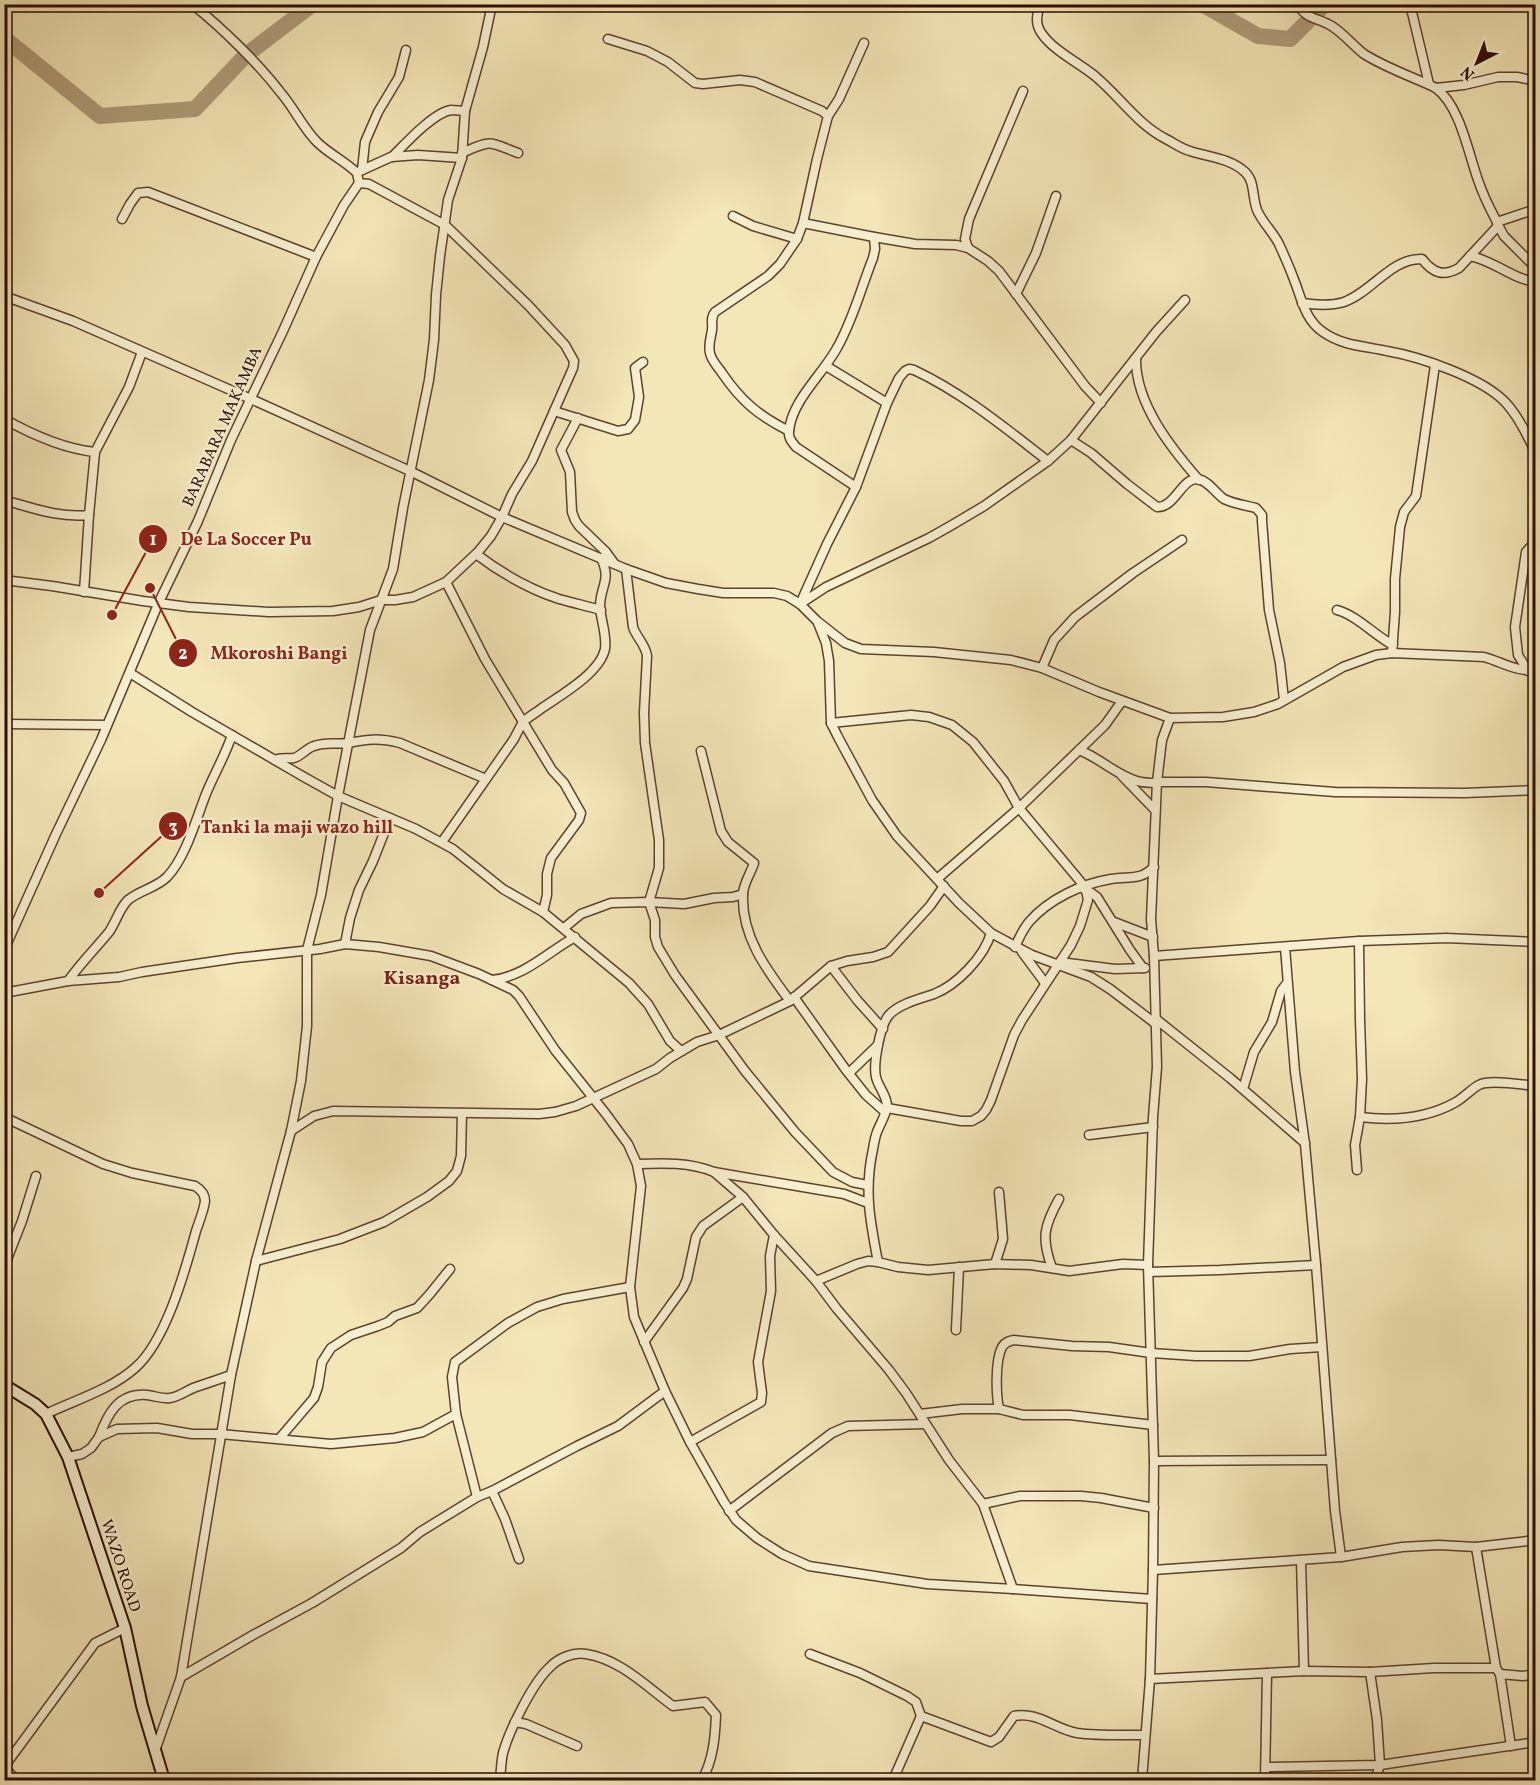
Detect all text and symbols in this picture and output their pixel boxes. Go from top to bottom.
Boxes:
north arrow [1447,33,1507,93]
text: N [1456,60,1480,85]
street label: BARABARA MAKAMBA [178,343,268,511]
callout: De La Soccer Pu [138,521,323,557]
text: 1 [149,528,157,553]
text: De La Soccer Pu [180,528,312,553]
callout: Mkoroshi Bangi [168,635,359,671]
text: 2 [178,642,188,667]
text: Mkoroshi Bangi [210,642,348,667]
callout: Tanki la maji wazo hill [158,808,405,844]
text: 3 [168,816,178,841]
text: Tanki la maji wazo hill [201,816,393,841]
district label: Kisanga [384,965,460,993]
street label: WAZO ROAD [95,1517,145,1615]

